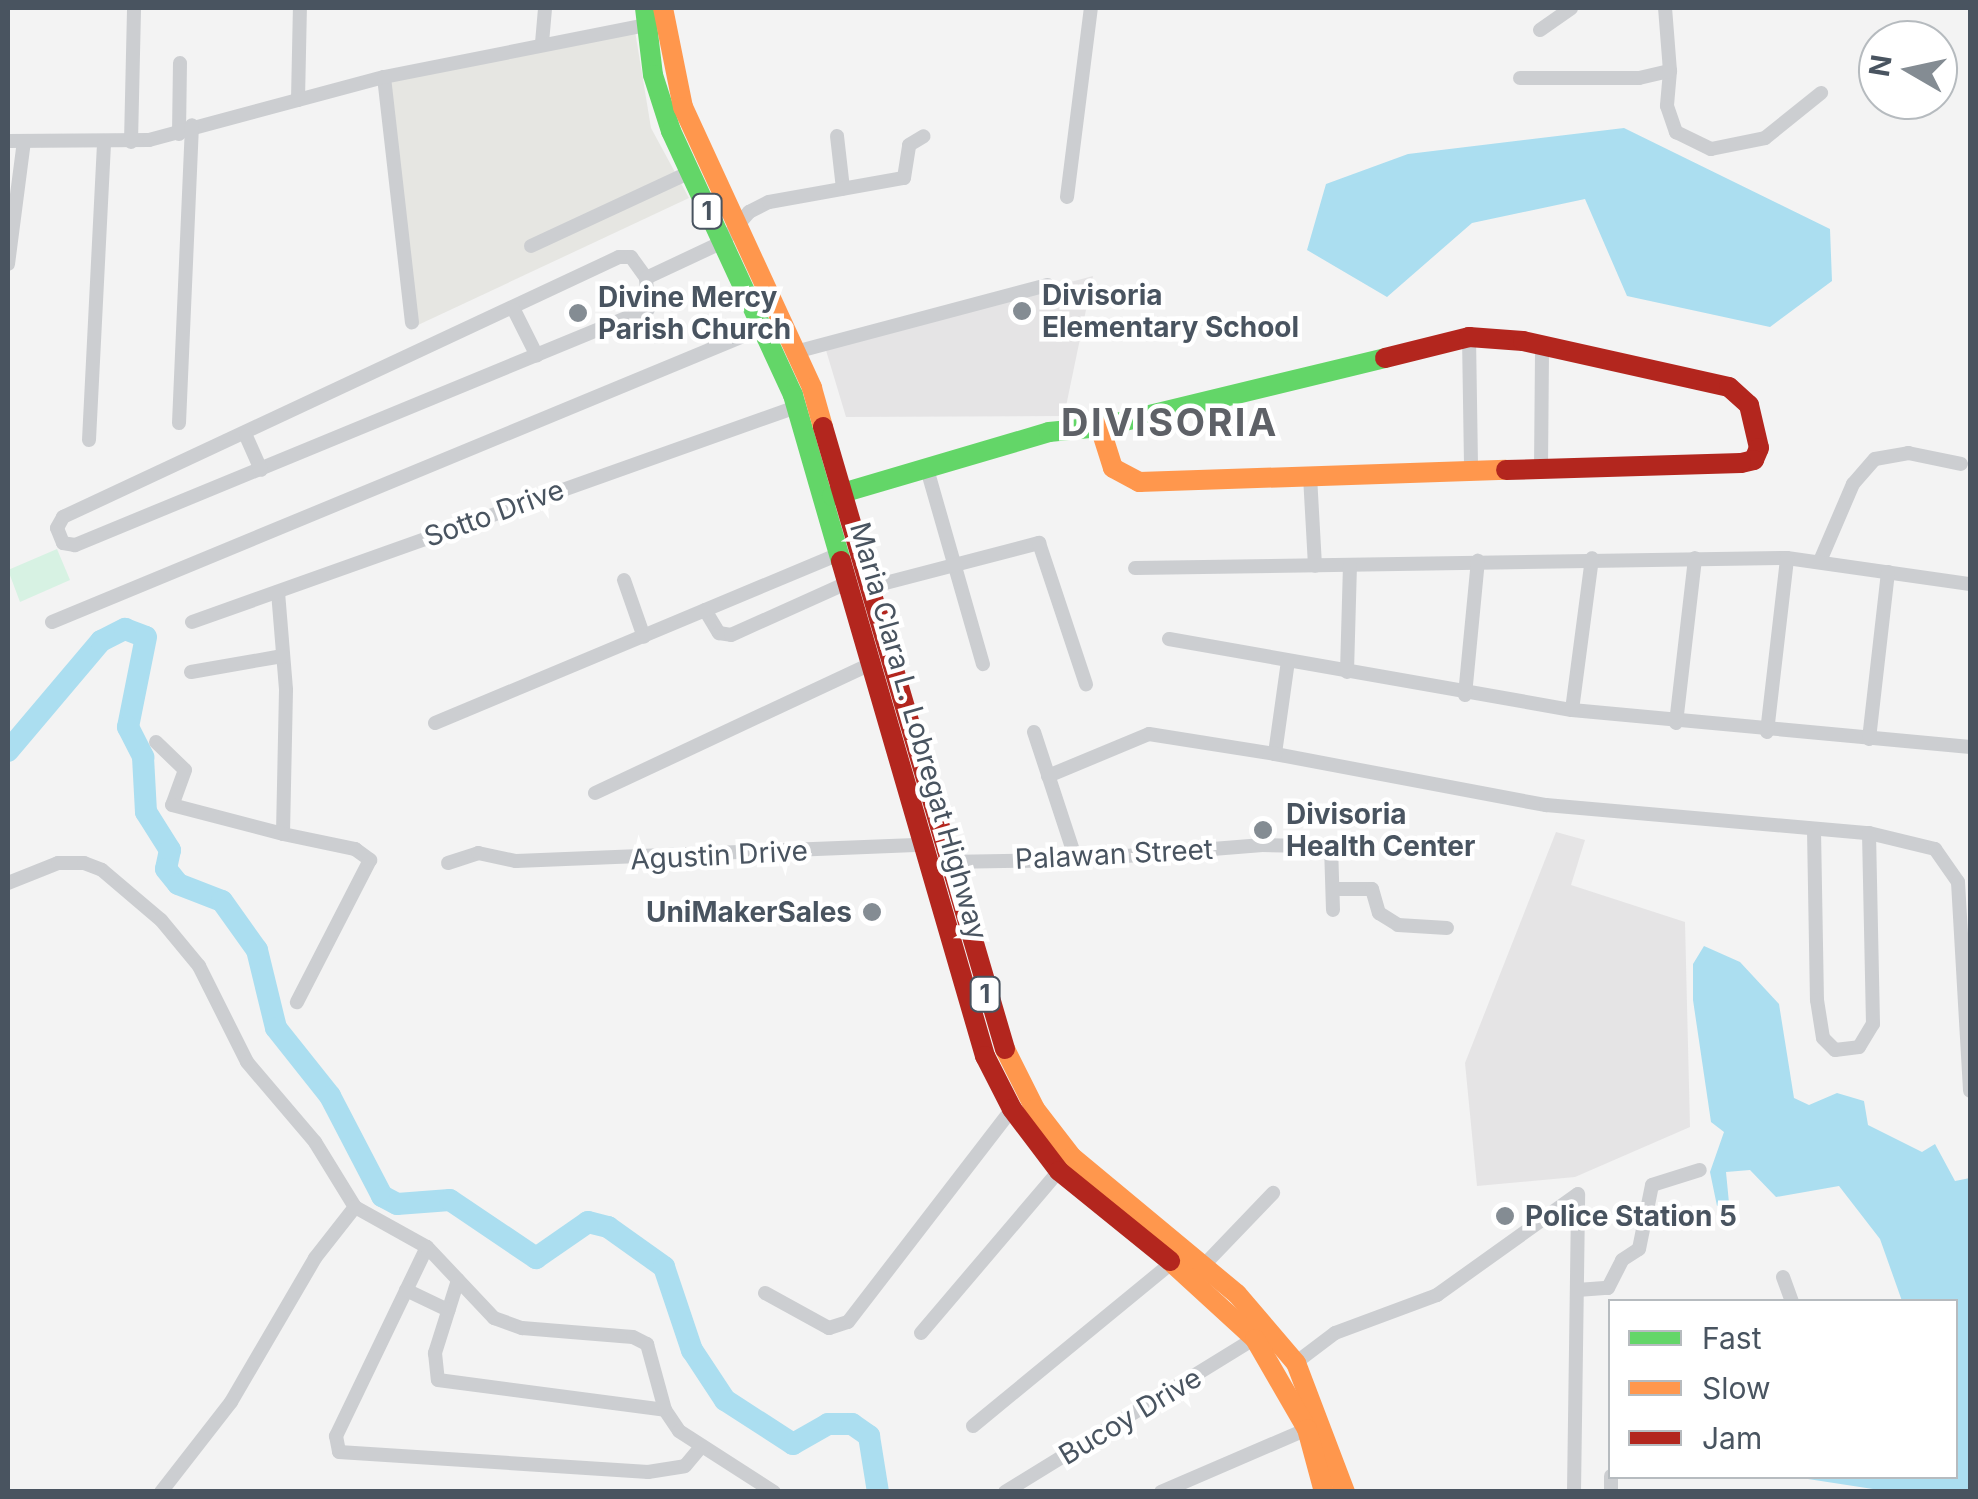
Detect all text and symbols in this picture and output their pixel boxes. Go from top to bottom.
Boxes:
north arrow [1858,20,1958,120]
text: N [1862,52,1899,79]
road number: 1 [690,191,724,231]
place label: Divisoria Elementary School [1042,278,1299,344]
place label: Divine Mercy Parish Church [598,280,791,346]
marker: Divisoria Elementary School [1011,300,1033,322]
marker: Divine Mercy Parish Church [567,302,589,324]
district label: DIVISORIA [1061,400,1279,446]
street label: Sotto Drive [420,472,568,554]
street label: Maria Clara L. Lobregat Highway [843,518,995,944]
place label: Divisoria Health Center [1286,797,1475,863]
marker: Divisoria Health Center [1250,817,1276,843]
street label: Palawan Street [1014,832,1214,876]
street label: Agustin Drive [629,834,809,876]
place label: UniMakerSales [646,895,852,929]
marker: UniMakerSales [861,901,883,923]
road number: 1 [968,974,1002,1014]
place label: Police Station 5 [1525,1199,1737,1233]
marker: Police Station 5 [1494,1205,1516,1227]
legend [1608,1299,1958,1479]
text: Fast [1702,1320,1761,1356]
street label: Bucoy Drive [1053,1360,1207,1472]
text: Slow [1702,1370,1771,1406]
text: Jam [1702,1420,1762,1456]

